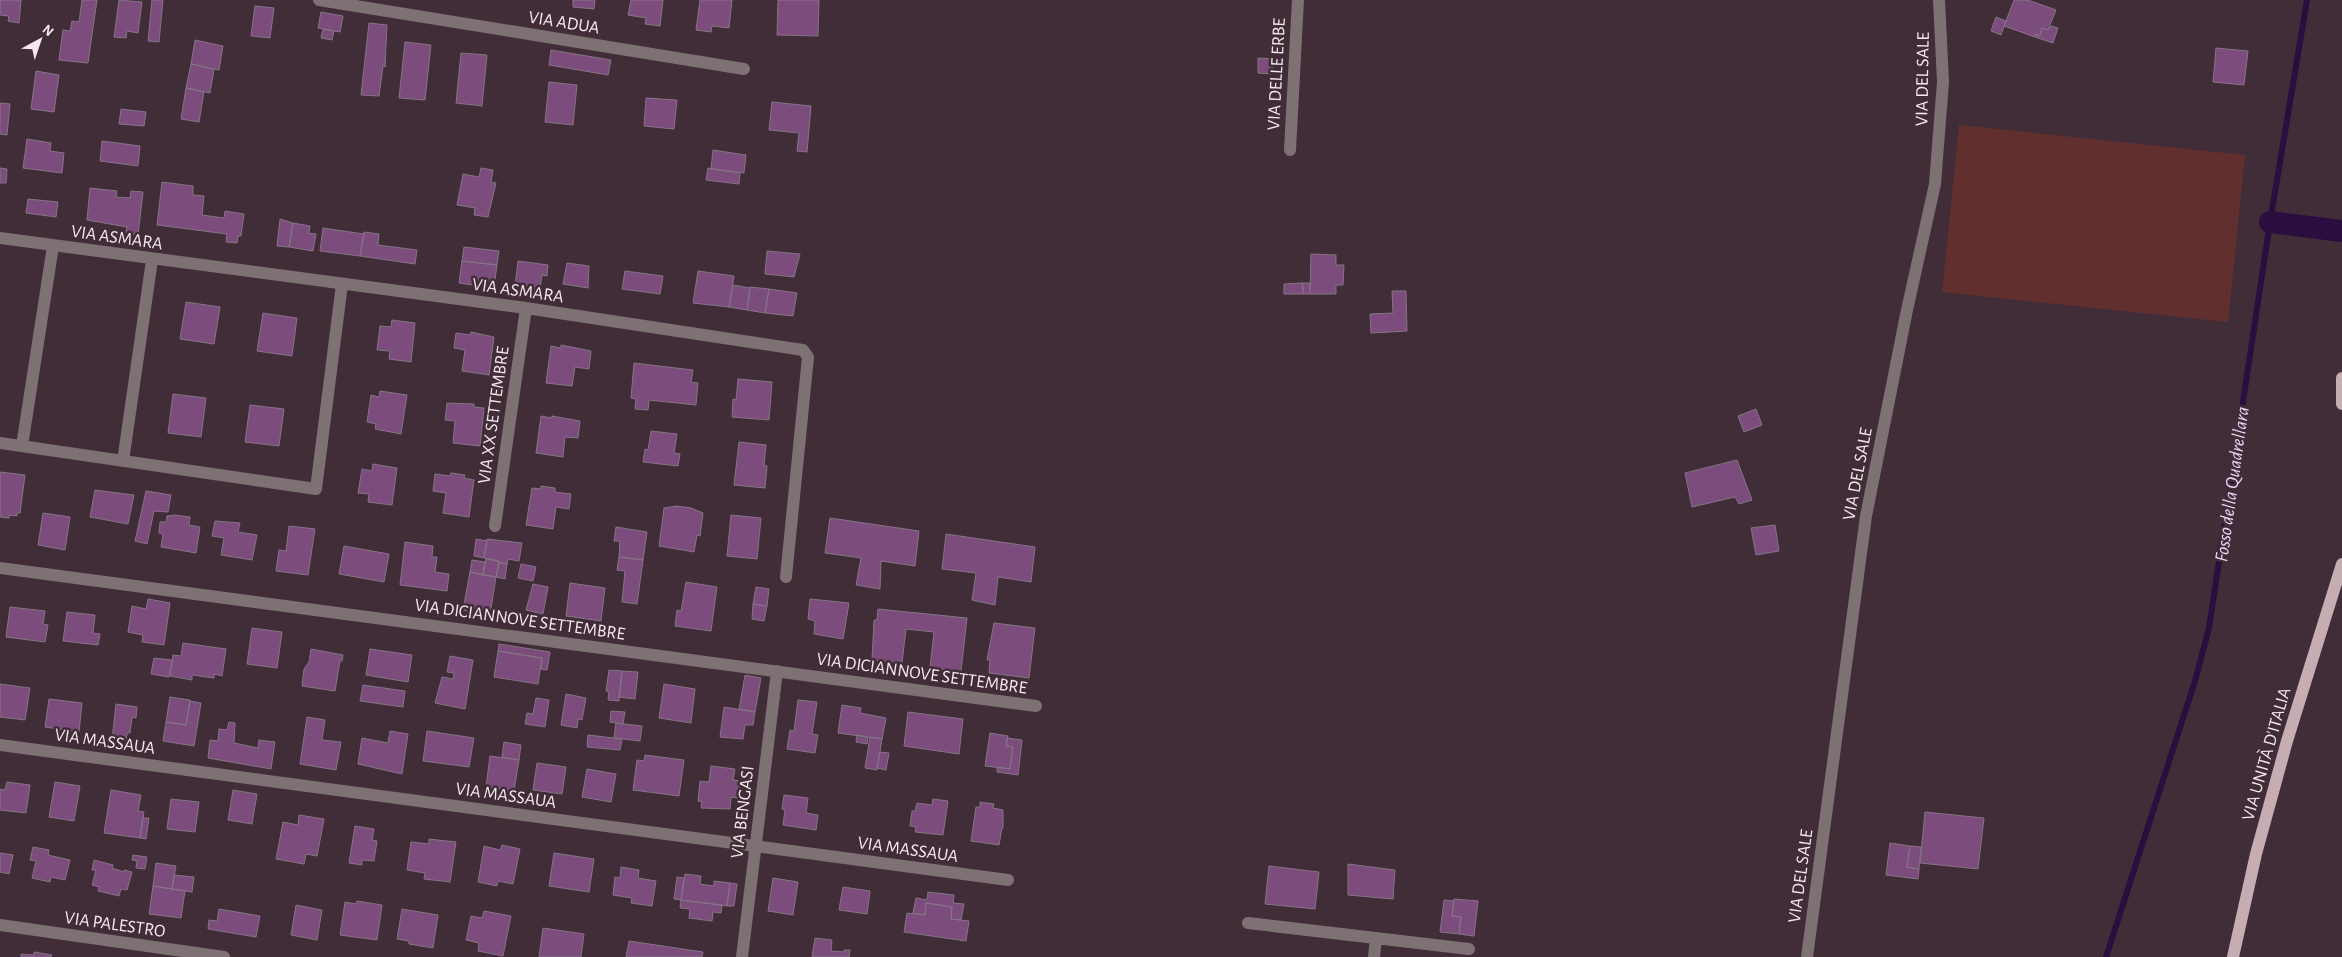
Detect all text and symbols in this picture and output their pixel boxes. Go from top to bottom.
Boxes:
street label: VIA ADUA [527,8,601,38]
north arrow [15,15,65,65]
street label: VIA DELLE ERBE [1265,17,1289,131]
text: N [39,22,56,39]
street label: VIA DEL SALE [1913,31,1933,126]
street label: VIA ASMARA [70,223,164,253]
street label: VIA ASMARA [471,276,565,306]
street label: VIA XX SETTEMBRE [475,345,513,485]
water label: Fosso della Quadrellara [2212,405,2253,563]
street label: VIA DEL SALE [1840,426,1876,522]
street label: VIA DICIANNOVE SETTEMBRE [413,596,627,644]
street label: VIA DICIANNOVE SETTEMBRE [815,650,1029,698]
street label: VIA UNITÀ D'ITALIA [2236,684,2295,823]
street label: VIA MASSAUA [53,726,157,758]
street label: VIA BENGASI [728,765,758,859]
street label: VIA MASSAUA [454,780,558,812]
street label: VIA DEL SALE [1786,828,1817,924]
street label: VIA MASSAUA [856,834,960,866]
street label: VIA PALESTRO [63,909,166,941]

